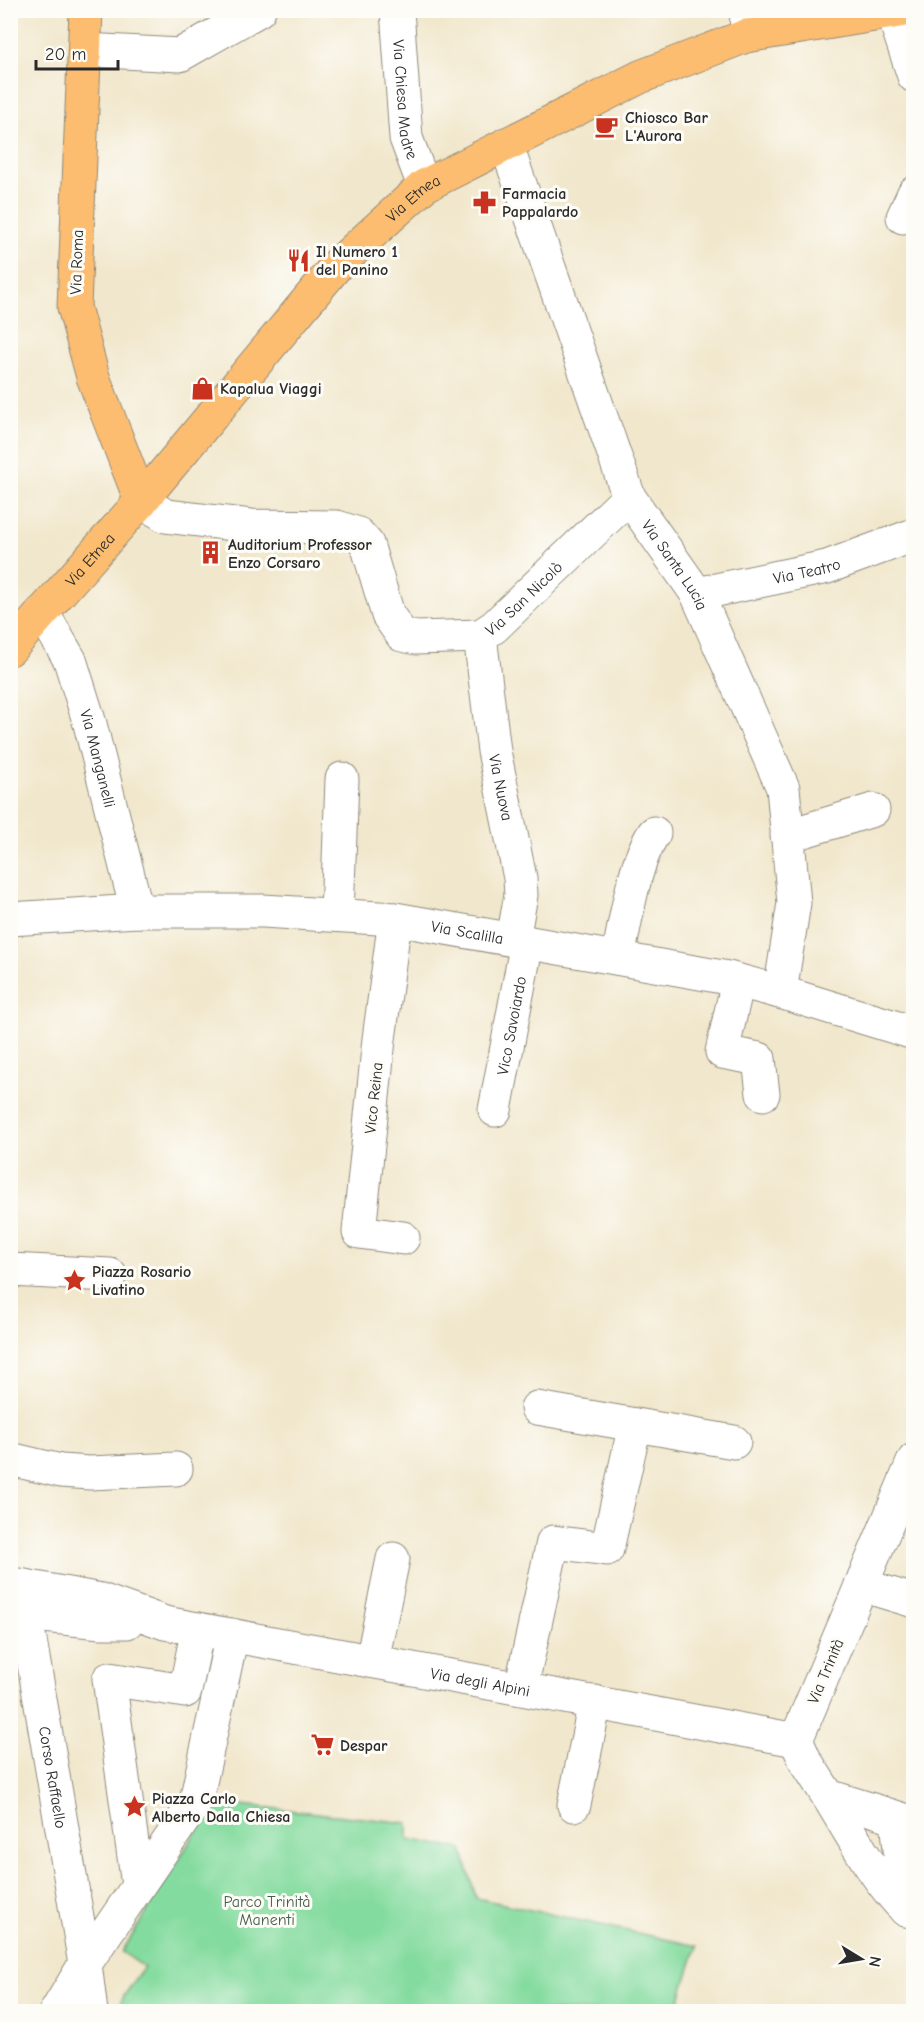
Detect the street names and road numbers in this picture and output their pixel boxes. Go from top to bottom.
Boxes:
street label: Via Chiesa Madre [389,39,421,162]
street label: Via Etnea [383,171,443,226]
street label: Via Roma [67,229,87,295]
street label: Via Santa Lucia [638,517,711,613]
street label: Via Etnea [62,529,119,590]
street label: Via Teatro [772,555,843,588]
street label: Via San Nicolò [482,558,566,640]
street label: Via Manganelli [76,707,119,810]
street label: Via Nuova [485,753,516,822]
street label: Via Scalilla [430,918,505,948]
street label: Vico Savoiardo [494,975,530,1077]
street label: Vico Reina [361,1061,387,1135]
street label: Via Trinità [804,1636,848,1707]
street label: Via degli Alpini [429,1664,531,1700]
street label: Corso Raffaello [35,1725,70,1830]

